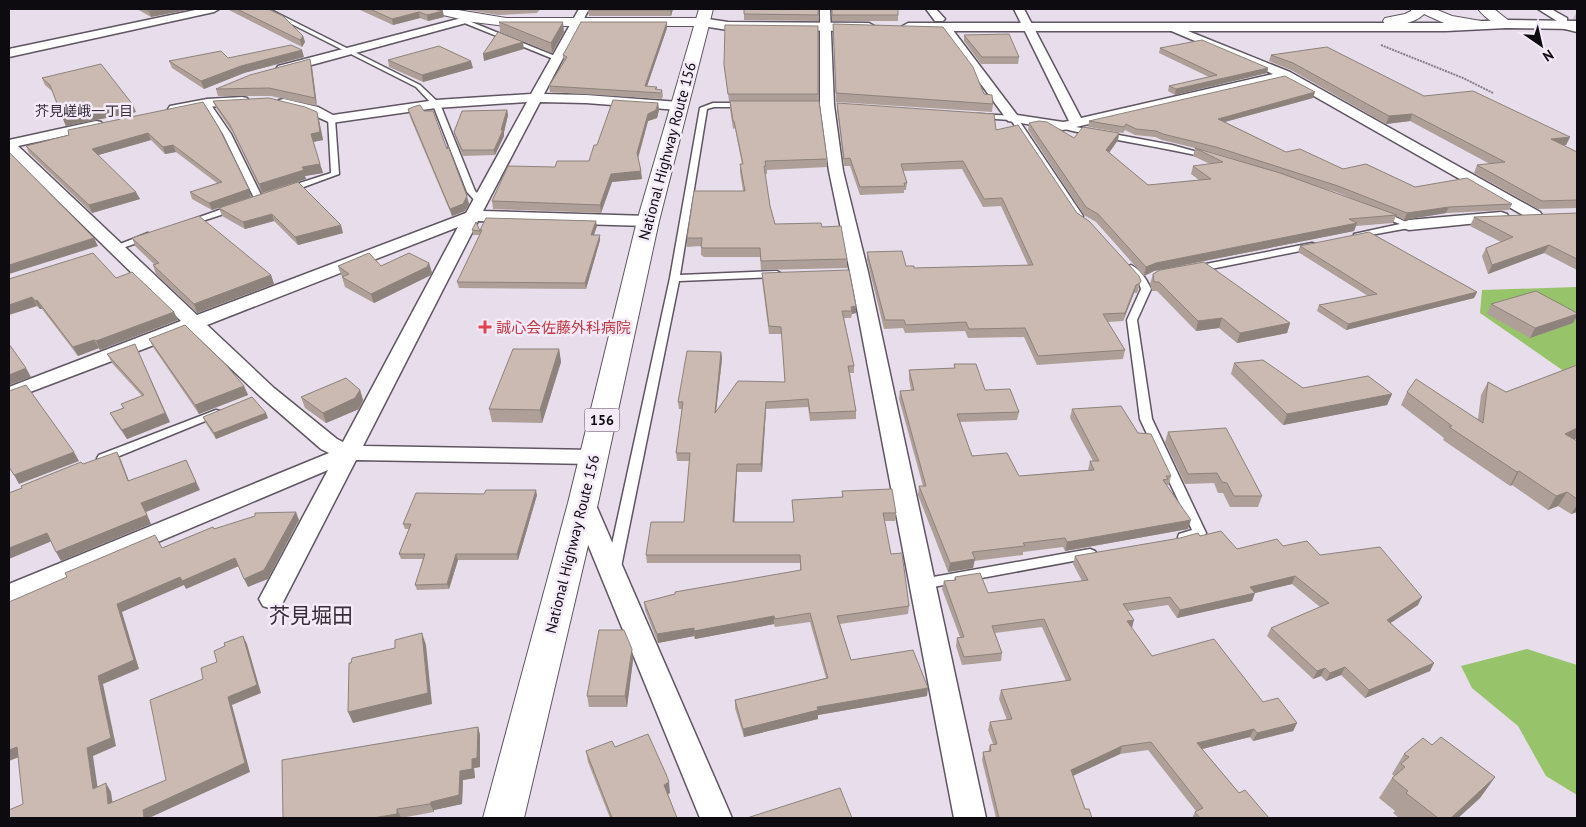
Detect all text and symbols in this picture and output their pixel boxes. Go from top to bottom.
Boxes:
north arrow [1516,20,1566,70]
text: N [1539,46,1557,66]
street label: National Highway Route 156 [634,60,700,242]
district label: 芥見嵯峨一丁目 [35,102,133,120]
place label: 誠心会佐藤外科病院 [496,318,631,337]
marker: 誠心会佐藤外科病院 [478,320,492,334]
road number: 156 [584,408,620,432]
street label: National Highway Route 156 [541,453,603,635]
district label: 芥見堀田 [269,602,353,629]

